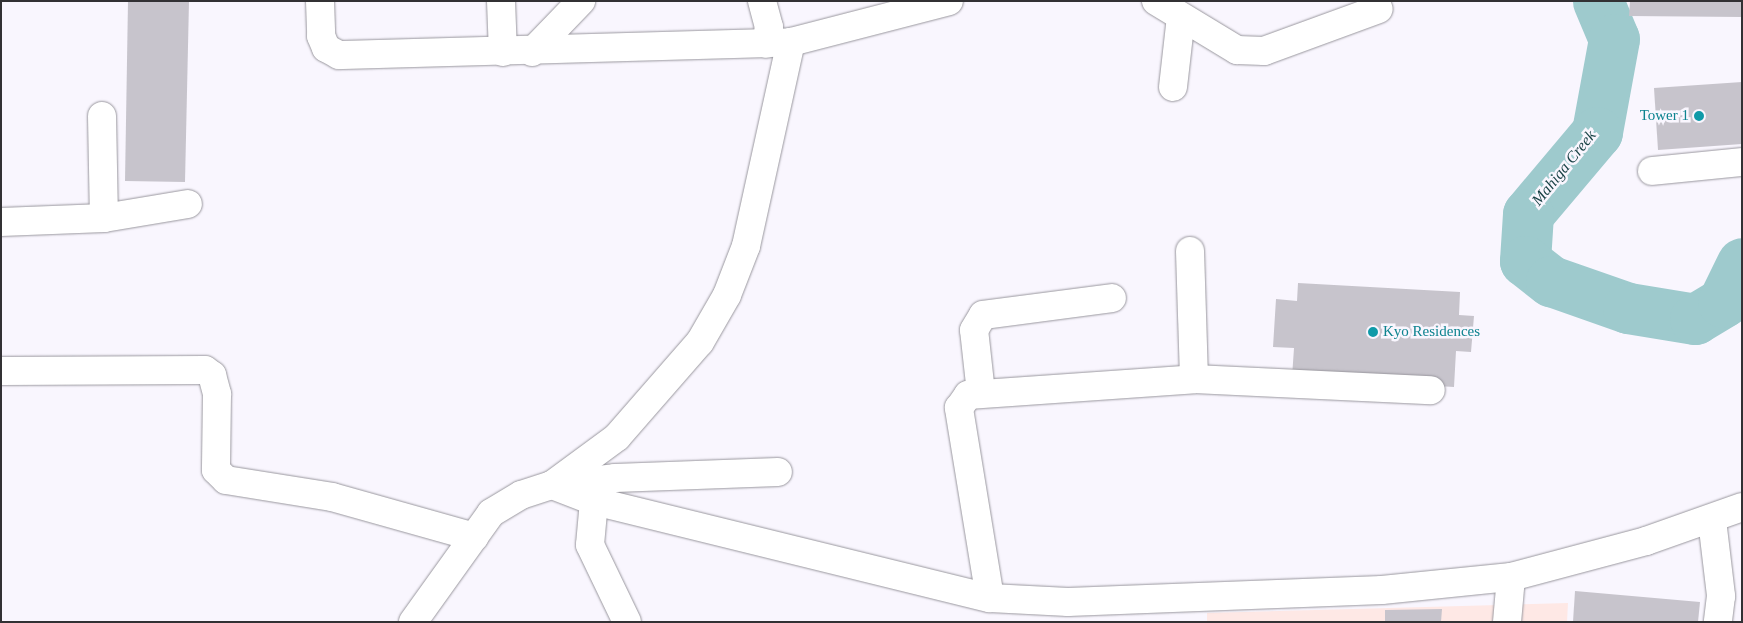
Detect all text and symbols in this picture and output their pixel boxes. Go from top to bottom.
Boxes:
place label: Tower 1 [1640,107,1689,125]
marker: Tower 1 [1693,110,1705,122]
water label: Mahiga Creek [1528,126,1600,210]
place label: Kyo Residences [1383,323,1480,341]
marker: Kyo Residences [1367,326,1379,338]

